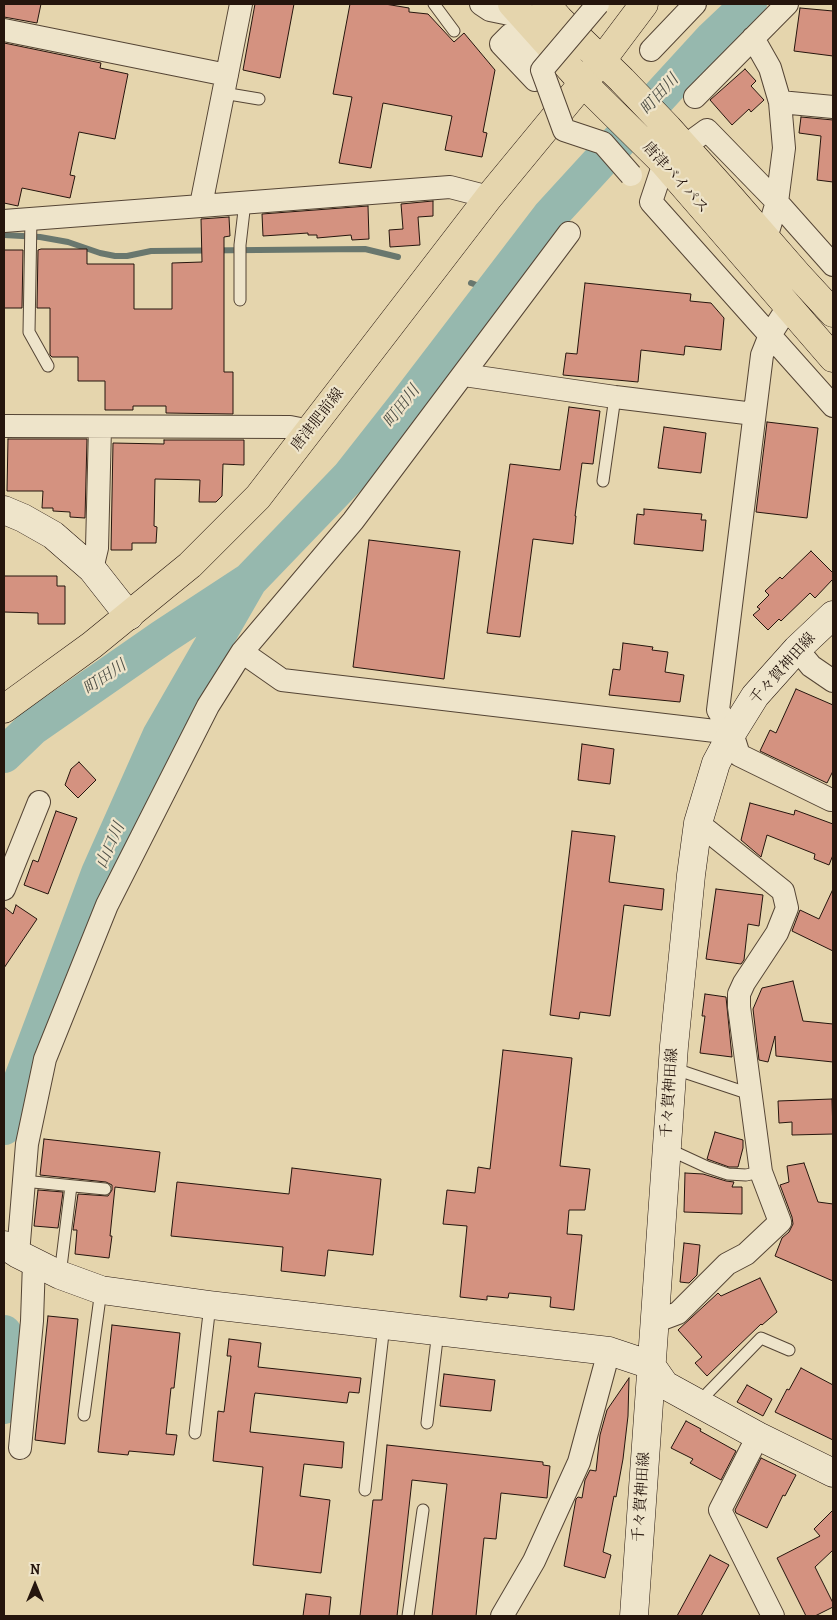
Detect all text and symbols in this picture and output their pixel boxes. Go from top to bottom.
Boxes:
water label: 町田川 [637,71,683,119]
street label: 唐津バイパス [638,139,712,217]
water label: 町田川 [380,382,424,432]
street label: 唐津肥前線 [288,385,348,455]
street label: 千々賀神田線 [746,630,820,708]
water label: 町田川 [80,657,130,699]
water label: 山口川 [92,820,130,872]
street label: 千々賀神田線 [658,1047,682,1139]
street label: 千々賀神田線 [630,1451,654,1543]
north arrow [10,1560,60,1610]
text: N [30,1560,40,1579]

